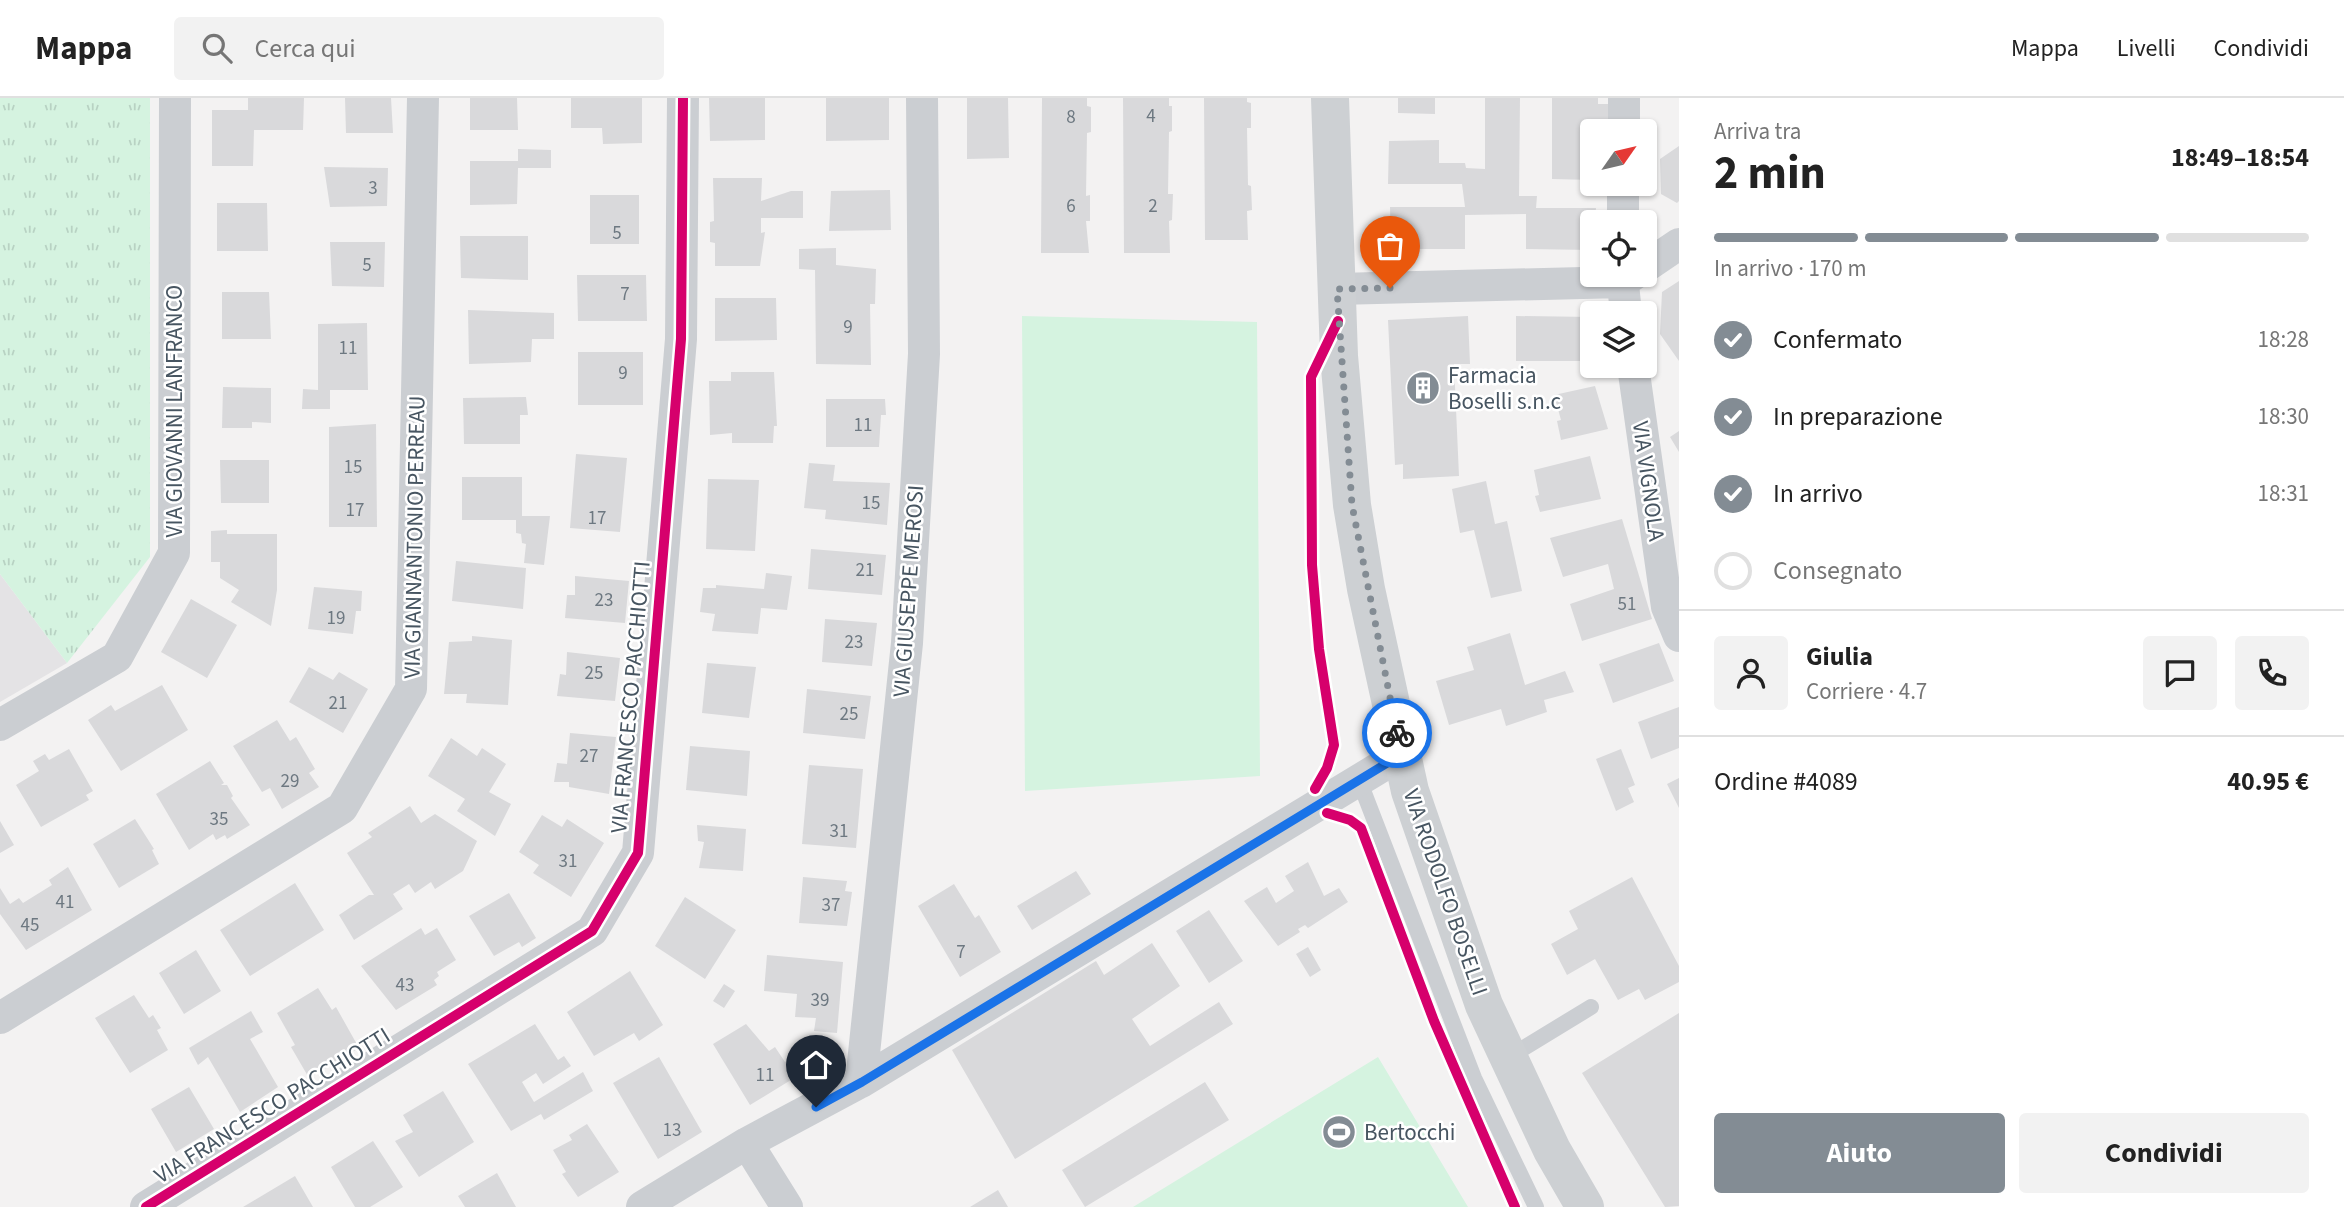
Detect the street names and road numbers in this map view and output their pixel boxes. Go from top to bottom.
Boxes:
street label: VIA GIOVANNI LANFRANCO [158,285,191,537]
street label: VIA GIANNANTONIO PERREAU [396,395,433,679]
street label: VIA VIGNOLA [1624,419,1673,544]
street label: VIA GIUSEPPE MEROSI [885,484,932,698]
street label: VIA FRANCESCO PACCHIOTTI [602,560,659,834]
street label: VIA RODOLFO BOSELLI [1395,784,1496,1000]
street label: VIA FRANCESCO PACCHIOTTI [148,1019,397,1192]

